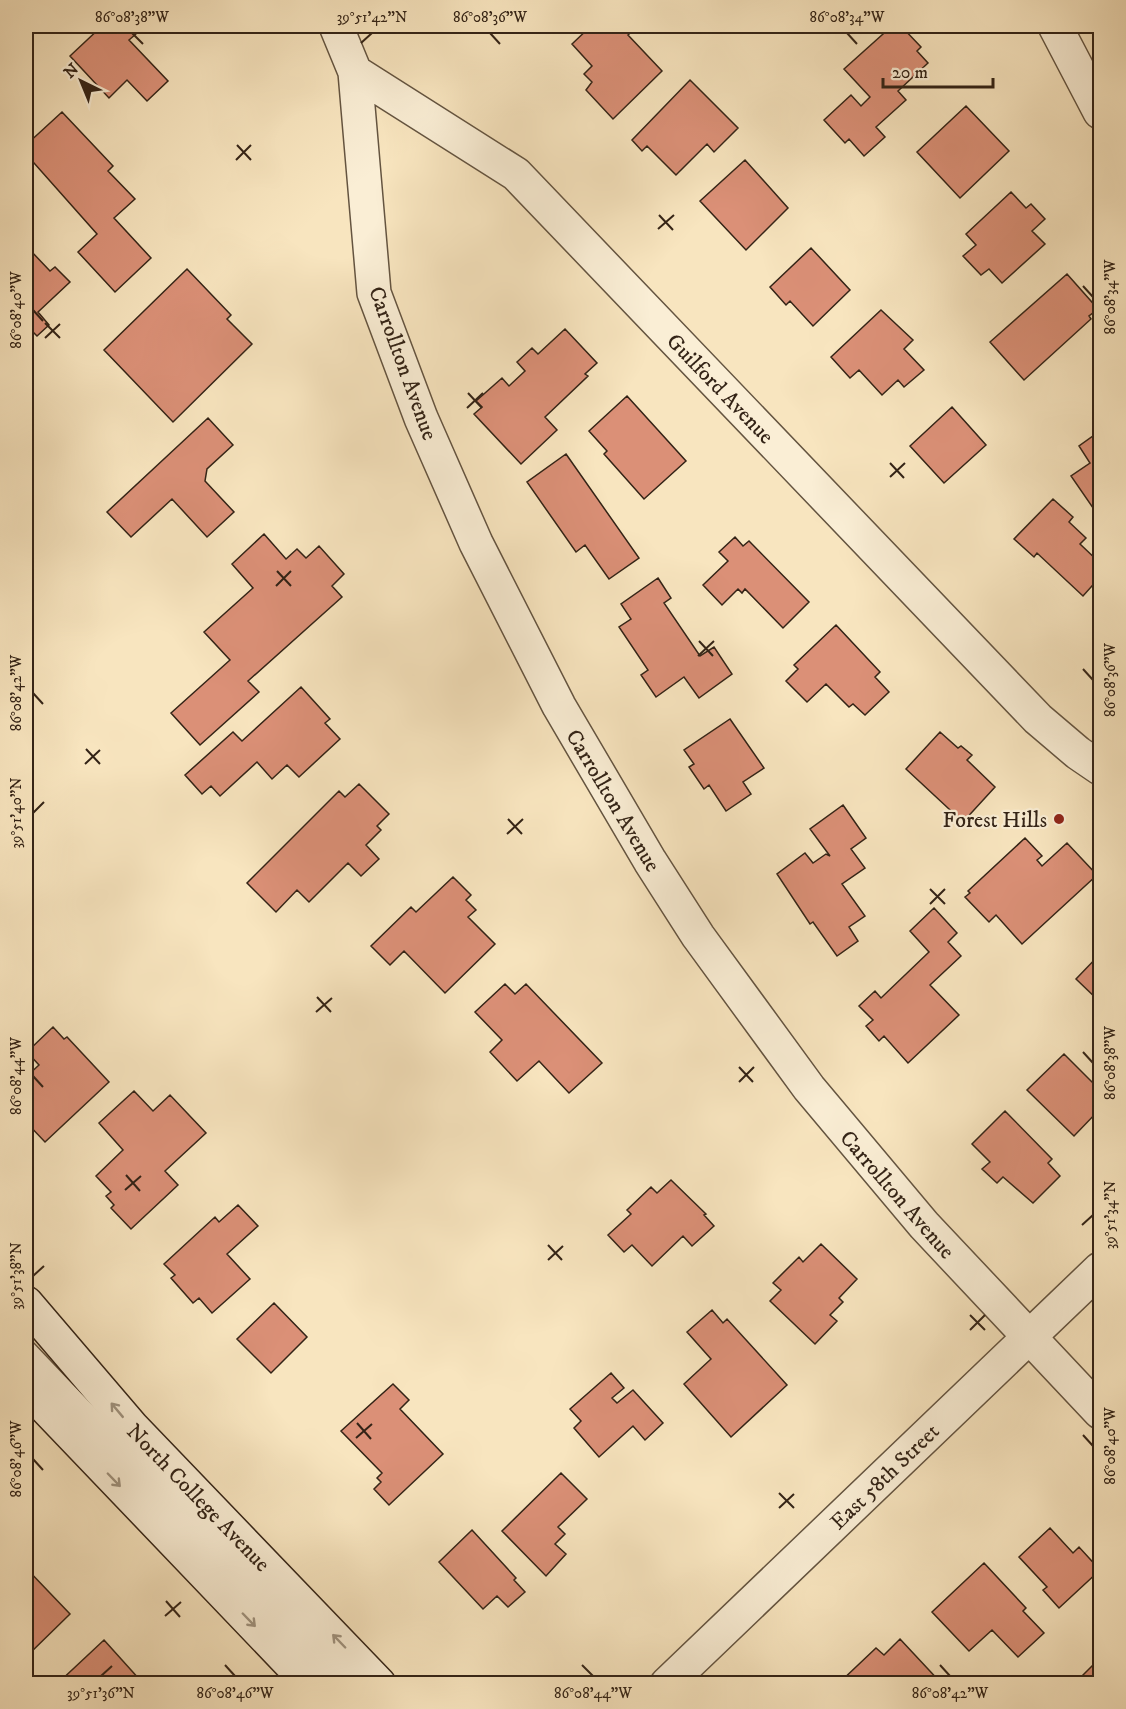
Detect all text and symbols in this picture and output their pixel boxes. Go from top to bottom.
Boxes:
text: 86°08'38"W [95,8,169,27]
text: 39°51'42"N [337,8,407,27]
text: 86°08'36"W [453,8,527,27]
text: 86°08'34"W [810,8,885,27]
north arrow [51,51,111,111]
scale bar [883,51,992,89]
text: N [60,59,83,83]
text: 20 m [892,62,928,84]
text: 86°08'34"W [1101,259,1120,334]
text: 86°08'40"W [7,271,26,349]
street label: Carrollton Avenue [362,283,443,444]
street label: Guilford Avenue [661,328,779,450]
text: 86°08'36"W [1101,643,1120,717]
text: 86°08'42"W [7,654,26,731]
street label: Carrollton Avenue [560,725,666,877]
text: 39°51'40"N [7,777,26,849]
place label: Forest Hills [943,807,1047,834]
marker: Forest Hills [1052,812,1066,826]
text: 86°08'38"W [1101,1026,1120,1100]
text: 86°08'44"W [7,1037,26,1115]
street label: Carrollton Avenue [834,1125,960,1265]
text: 39°51'34"N [1101,1181,1120,1249]
text: 39°51'38"N [7,1242,26,1310]
one-way arrow [110,1402,123,1418]
text: 86°08'40"W [1101,1407,1120,1485]
street label: North College Avenue [120,1418,275,1578]
street label: East 58th Street [825,1418,945,1536]
text: 86°08'46"W [7,1420,26,1498]
one-way arrow [107,1472,121,1487]
one-way arrow [242,1613,256,1628]
one-way arrow [331,1634,346,1649]
text: 39°51'36"N [67,1684,135,1703]
text: 86°08'46"W [196,1684,274,1703]
text: 86°08'44"W [554,1684,632,1703]
text: 86°08'42"W [912,1684,989,1703]

